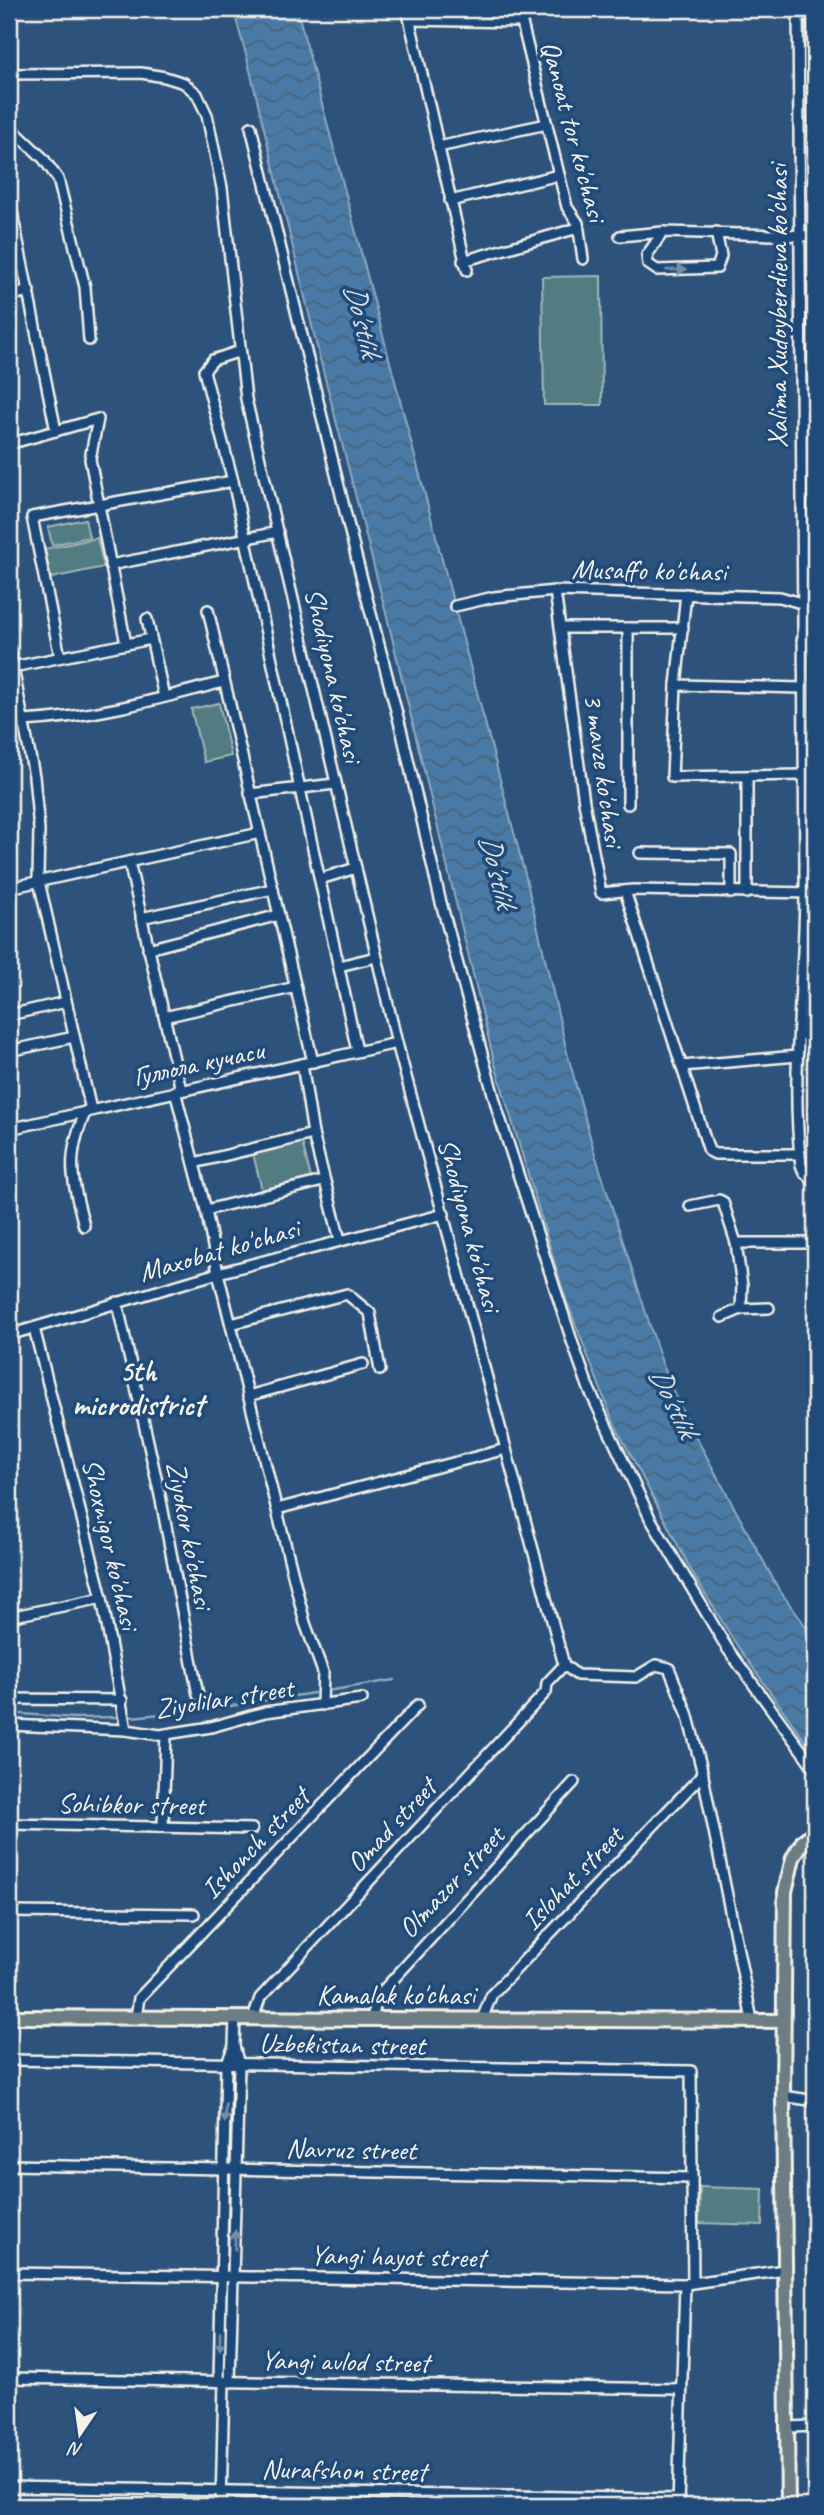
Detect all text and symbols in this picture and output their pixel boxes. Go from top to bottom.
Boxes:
street label: Qanoat tor ko'chasi [533,37,616,229]
street label: Xalima Xudoyberdieva ko'chasi [760,160,795,448]
one-way arrow [665,264,687,276]
water label: Do'stlik [336,280,392,365]
street label: Musaffo ko'chasi [571,551,730,589]
street label: Shodiyona ko'chasi [297,585,372,769]
street label: 3 mavze ko'chasi [576,691,633,853]
water label: Do'stlik [471,831,527,916]
street label: Гуллола кучаси [130,1031,269,1094]
street label: Shodiyona ko'chasi [430,1135,511,1319]
street label: Maxobat ko'chasi [135,1209,307,1290]
district label: 5th microdistrict [72,1352,209,1424]
water label: Do'stlik [641,1361,709,1448]
street label: Shoxnigor ko'chasi [74,1455,148,1636]
street label: Ziyokor ko'chasi [159,1458,222,1615]
street label: Ziyolilar street [152,1669,298,1726]
street label: Omad street [338,1768,446,1880]
street label: Ishonch street [193,1777,319,1906]
street label: Sohibkor street [57,1785,207,1823]
street label: Olmazor street [390,1817,514,1945]
street label: Islohat street [514,1817,632,1937]
street label: Kamalak ko'chasi [317,1977,479,2012]
street label: Uzbekistan street [259,2025,428,2063]
one-way arrow [219,2102,231,2124]
street label: Navruz street [286,2130,419,2168]
one-way arrow [229,2229,241,2251]
street label: Yangi hayot street [310,2237,490,2275]
one-way arrow [214,2330,225,2352]
street label: Yangi avlod street [260,2342,433,2380]
north arrow [46,2400,116,2470]
text: N [65,2436,85,2463]
street label: Nurafshon street [261,2451,430,2489]

